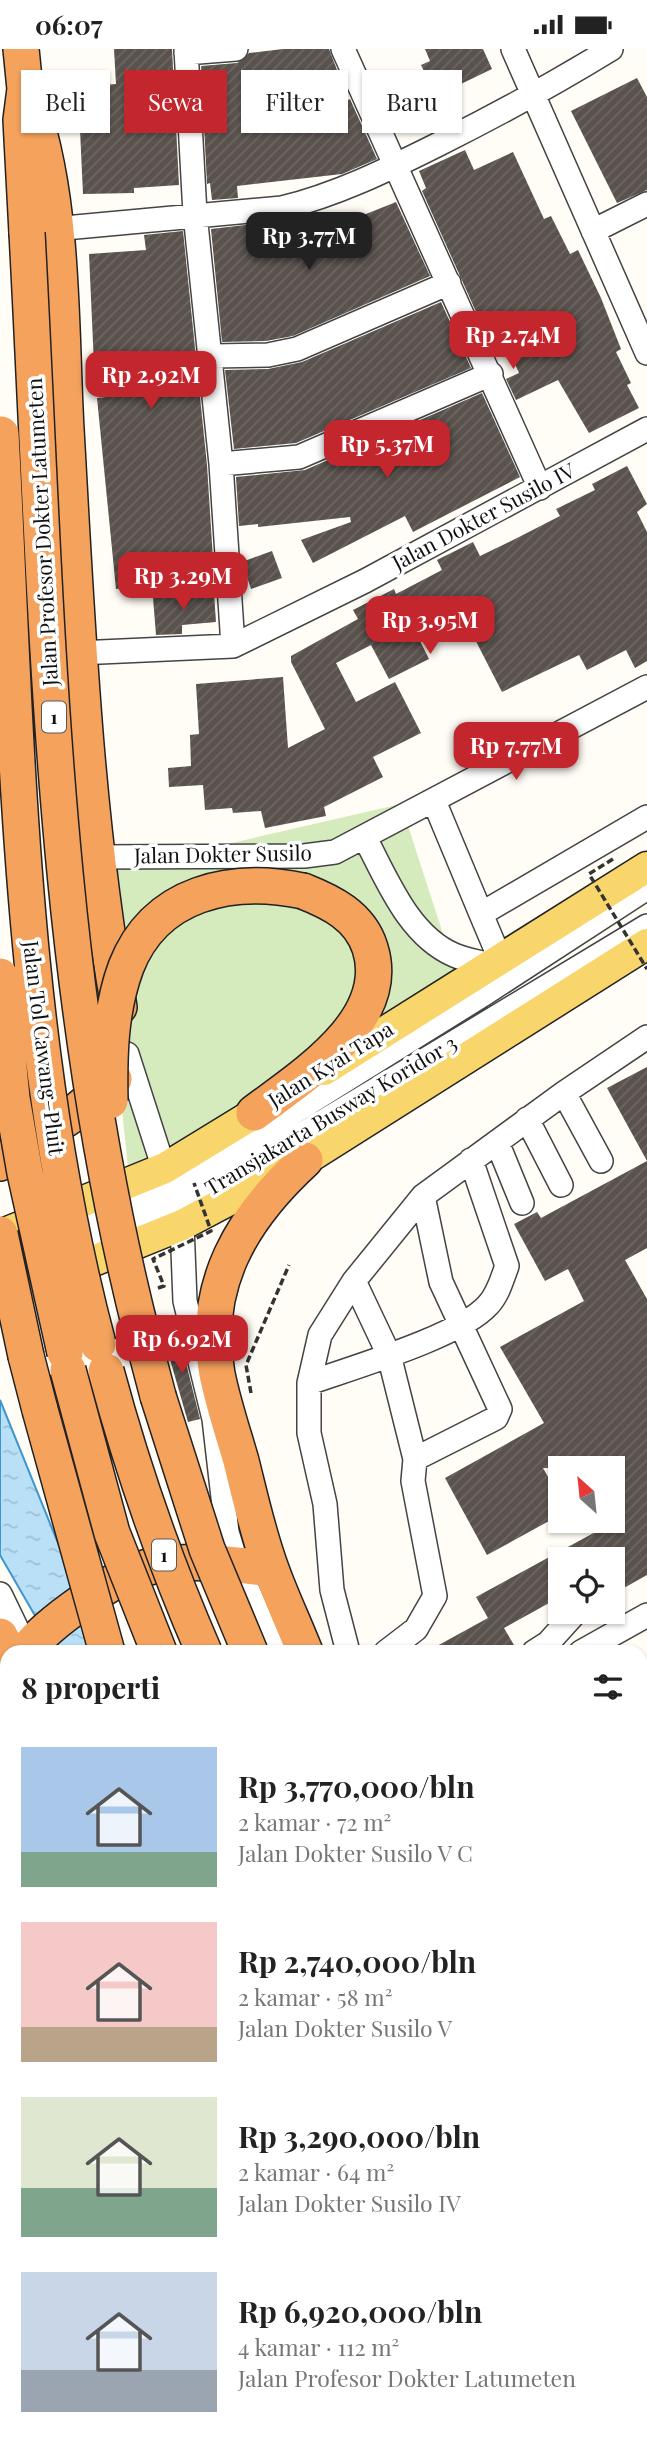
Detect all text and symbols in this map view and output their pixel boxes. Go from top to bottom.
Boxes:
text: 06:07 [35,7,103,42]
chip: Beli [21,70,110,133]
chip: Sewa [124,70,227,133]
chip: Filter [241,70,348,133]
chip: Baru [362,70,462,133]
pin: Rp 3.77M [237,213,381,272]
text: Rp 3.77M [262,219,356,250]
pin: Rp 2.74M [441,311,585,371]
text: Rp 2.74M [465,318,561,349]
pin: Rp 2.92M [79,351,223,411]
text: Rp 2.92M [101,358,201,389]
street label: Jalan Profesor Dokter Latumeten [19,377,63,688]
pin: Rp 5.37M [315,421,459,480]
text: Rp 5.37M [340,427,434,458]
street label: Jalan Dokter Susilo IV [386,455,580,576]
pin: Rp 3.29M [111,553,255,612]
text: Rp 3.29M [134,559,232,590]
pin: Rp 3.95M [358,597,502,656]
text: Rp 3.95M [382,603,478,634]
road number: 1 [42,701,66,733]
pin: Rp 7.77M [444,723,588,782]
text: Rp 7.77M [470,729,562,760]
street label: Jalan Dokter Susilo [133,837,312,869]
street label: Jalan Tol Cawang–Pluit [18,938,72,1157]
street label: Jalan Kyai Tapa [261,1013,398,1113]
street label: Transjakarta Busway Koridor 3 [199,1028,461,1201]
pin: Rp 6.92M [110,1315,254,1375]
text: Rp 6.92M [132,1322,232,1353]
north arrow [548,1456,625,1533]
map controls [548,1456,625,1624]
road number: 1 [152,1539,176,1571]
button: locate [548,1547,625,1624]
text: 8 properti [21,1667,160,1707]
icon: filters [589,1668,627,1706]
text: Rp 3,770,000/bln [238,1766,475,1806]
icon: home [77,1775,161,1859]
text: 2 kamar · 72 m² [238,1806,391,1837]
text: Jalan Dokter Susilo V C [238,1837,473,1868]
text: Rp 2,740,000/bln [238,1941,476,1981]
icon: home [77,1950,161,2034]
text: 2 kamar · 58 m² [238,1981,393,2012]
text: Jalan Dokter Susilo V [238,2012,452,2043]
text: Rp 3,290,000/bln [238,2116,480,2156]
icon: home [77,2125,161,2209]
text: 2 kamar · 64 m² [238,2156,394,2187]
text: Jalan Dokter Susilo IV [238,2187,461,2218]
text: Rp 6,920,000/bln [238,2291,482,2331]
icon: home [77,2300,161,2384]
text: 4 kamar · 112 m² [238,2331,399,2362]
text: Jalan Profesor Dokter Latumeten [238,2362,576,2393]

